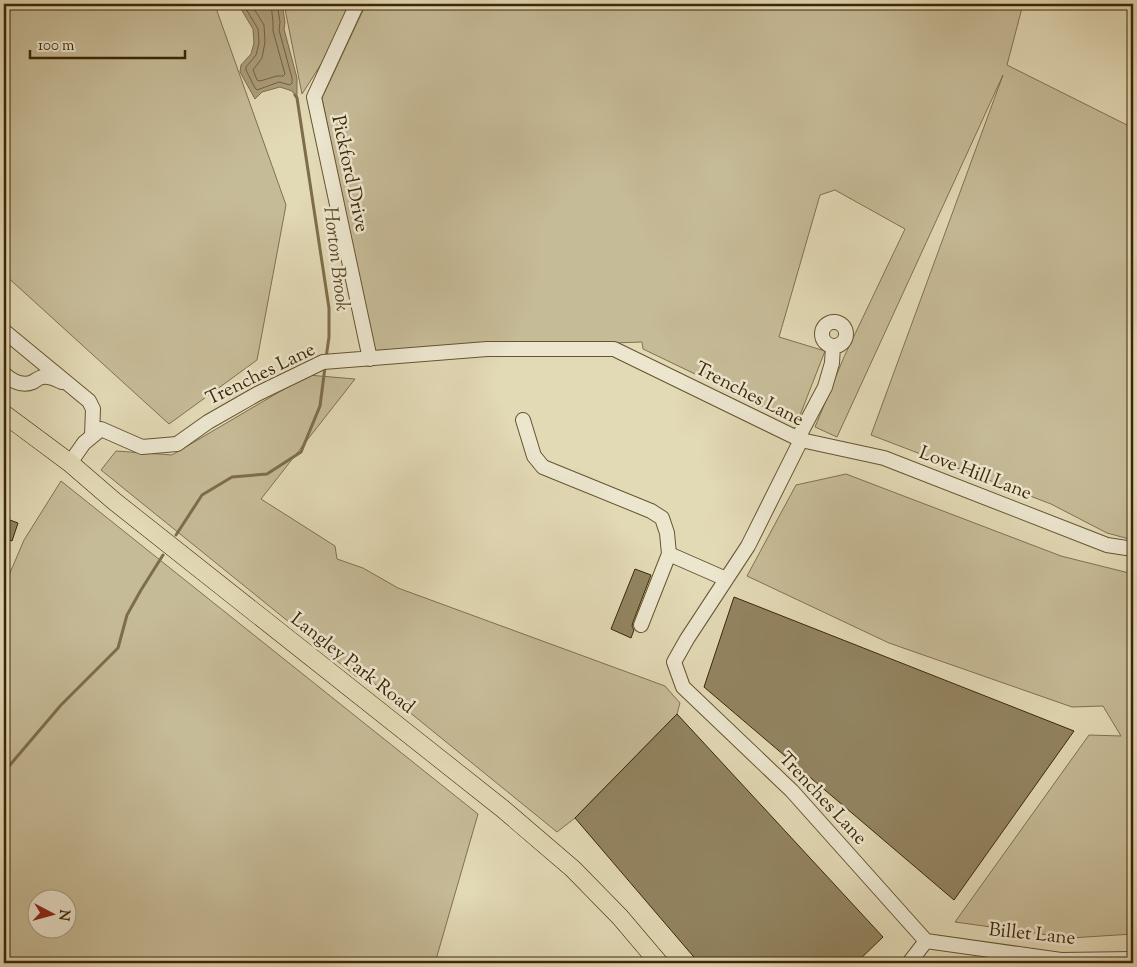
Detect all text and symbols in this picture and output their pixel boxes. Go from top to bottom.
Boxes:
scale bar [30,28,185,60]
text: 100 m [38,36,75,57]
street label: Pickford Drive [323,113,375,235]
water label: Horton Brook [314,205,356,313]
street label: Trenches Lane [202,337,320,413]
street label: Trenches Lane [690,356,808,434]
street label: Love Hill Lane [915,440,1035,508]
street label: Langley Park Road [284,607,420,721]
street label: Trenches Lane [772,746,872,852]
north arrow [28,890,78,940]
text: N [52,909,73,922]
street label: Billet Lane [987,917,1077,953]

